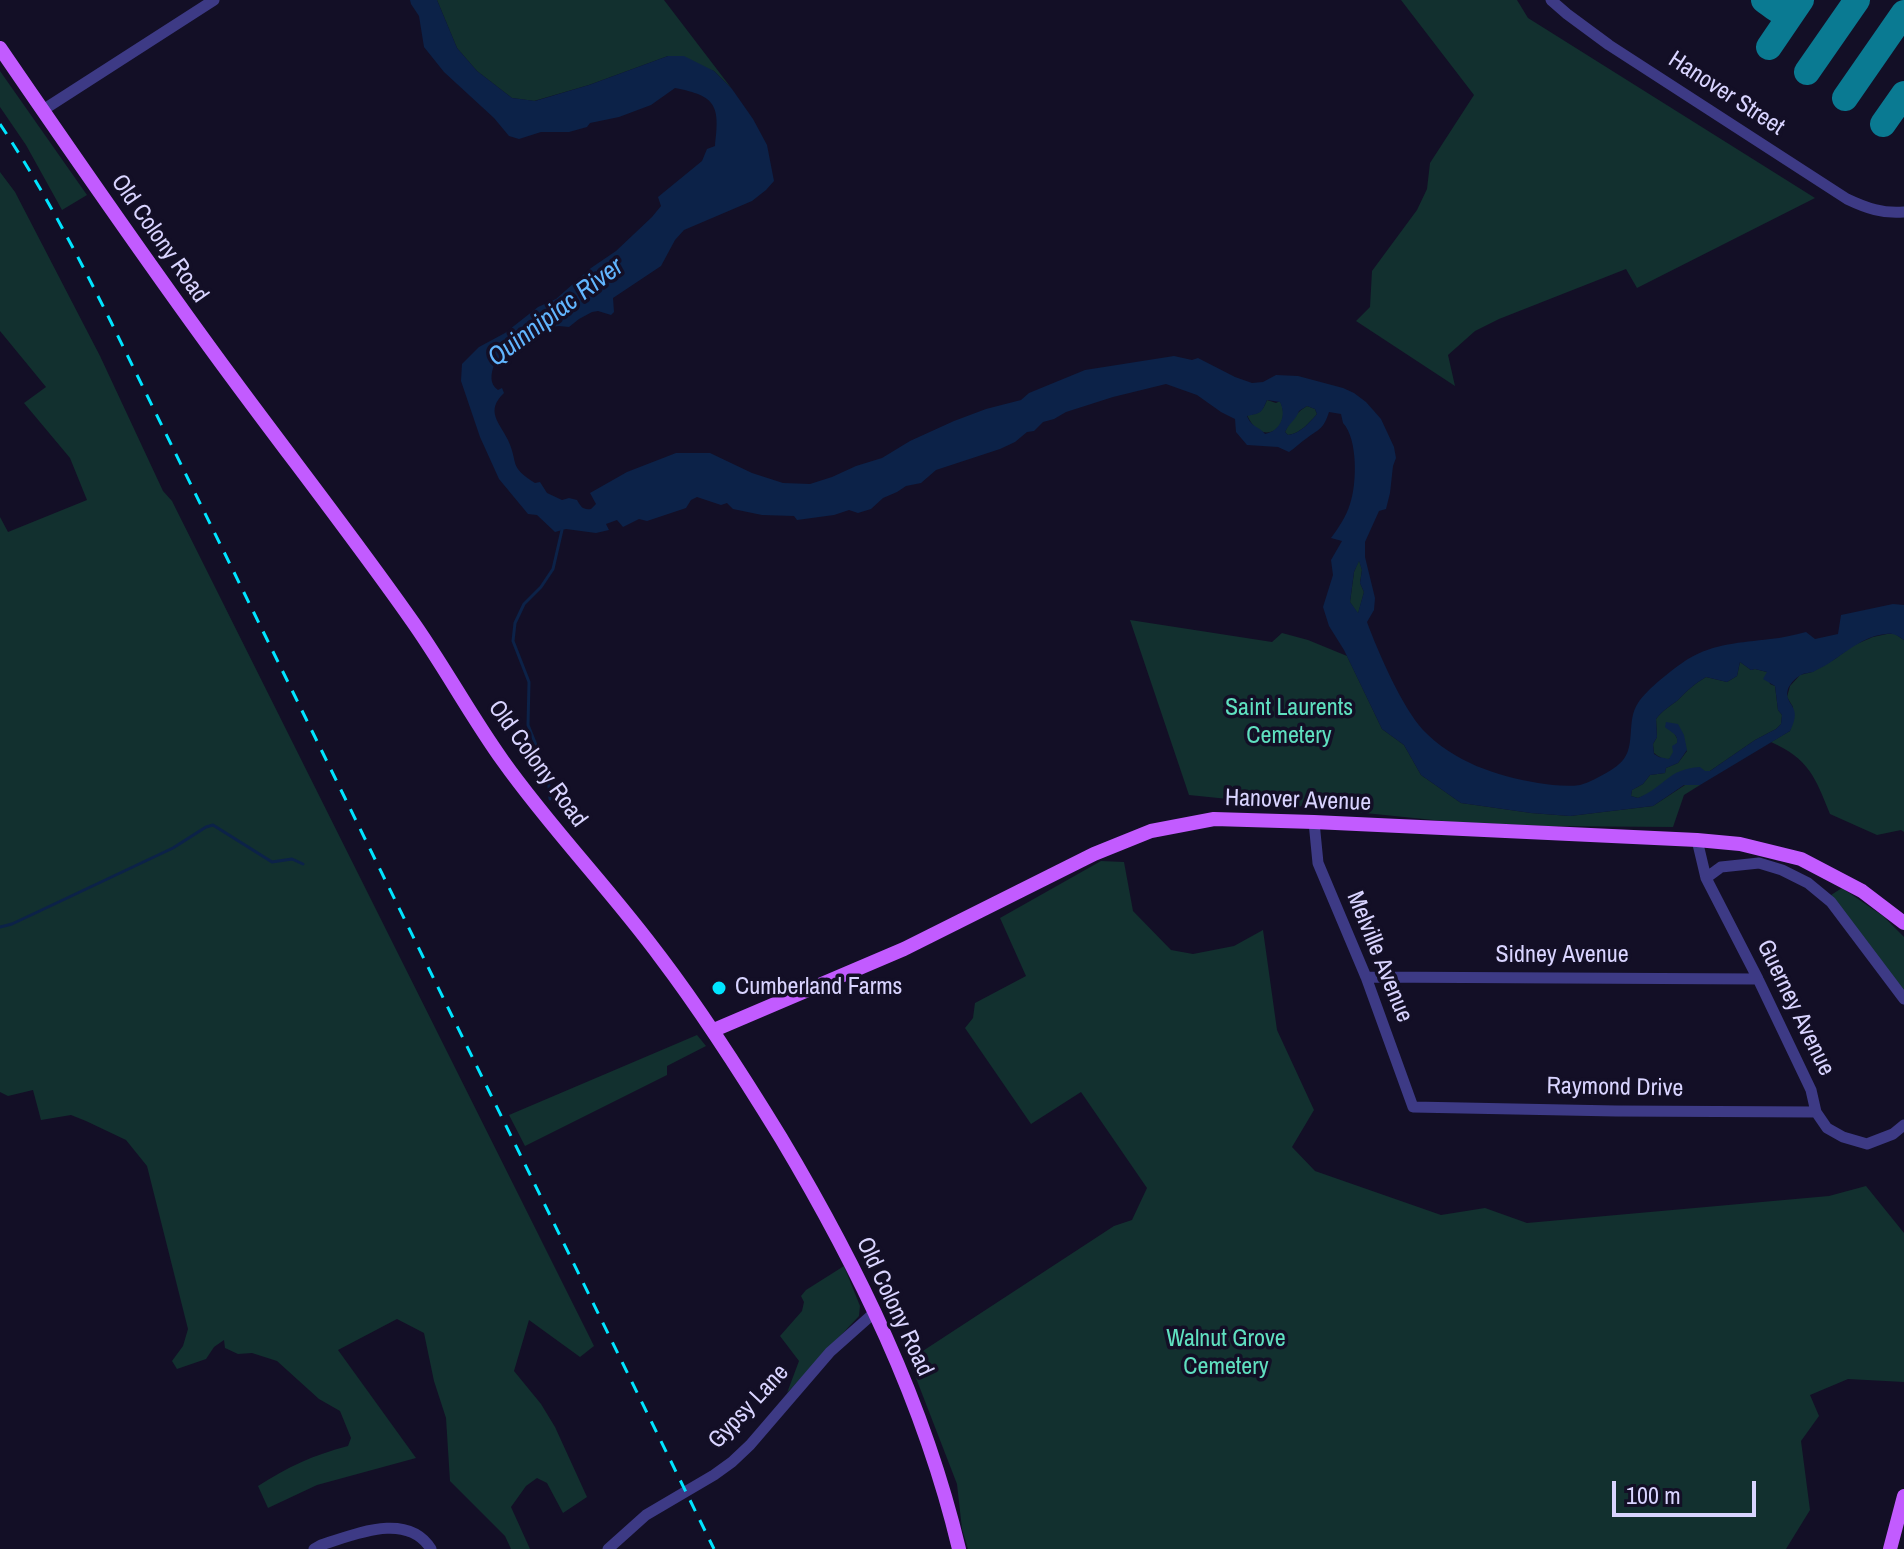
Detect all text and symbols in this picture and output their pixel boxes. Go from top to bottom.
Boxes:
street label: Hanover Street [1663,46,1789,142]
street label: Old Colony Road [104,169,214,309]
water label: Quinnipiac River [482,252,630,374]
street label: Old Colony Road [481,695,593,833]
park label: Saint Laurents Cemetery [1225,695,1353,751]
street label: Hanover Avenue [1224,784,1372,818]
street label: Melville Avenue [1340,887,1418,1027]
street label: Guerney Avenue [1750,935,1840,1081]
street label: Sidney Avenue [1495,942,1629,970]
place label: Cumberland Farms [735,974,902,1002]
marker: Cumberland Farms [710,979,728,997]
street label: Raymond Drive [1546,1072,1684,1104]
street label: Old Colony Road [849,1233,939,1381]
park label: Walnut Grove Cemetery [1166,1326,1286,1382]
street label: Gypsy Lane [703,1359,795,1455]
scale bar [1616,1465,1760,1515]
text: 100 m [1626,1479,1681,1511]

